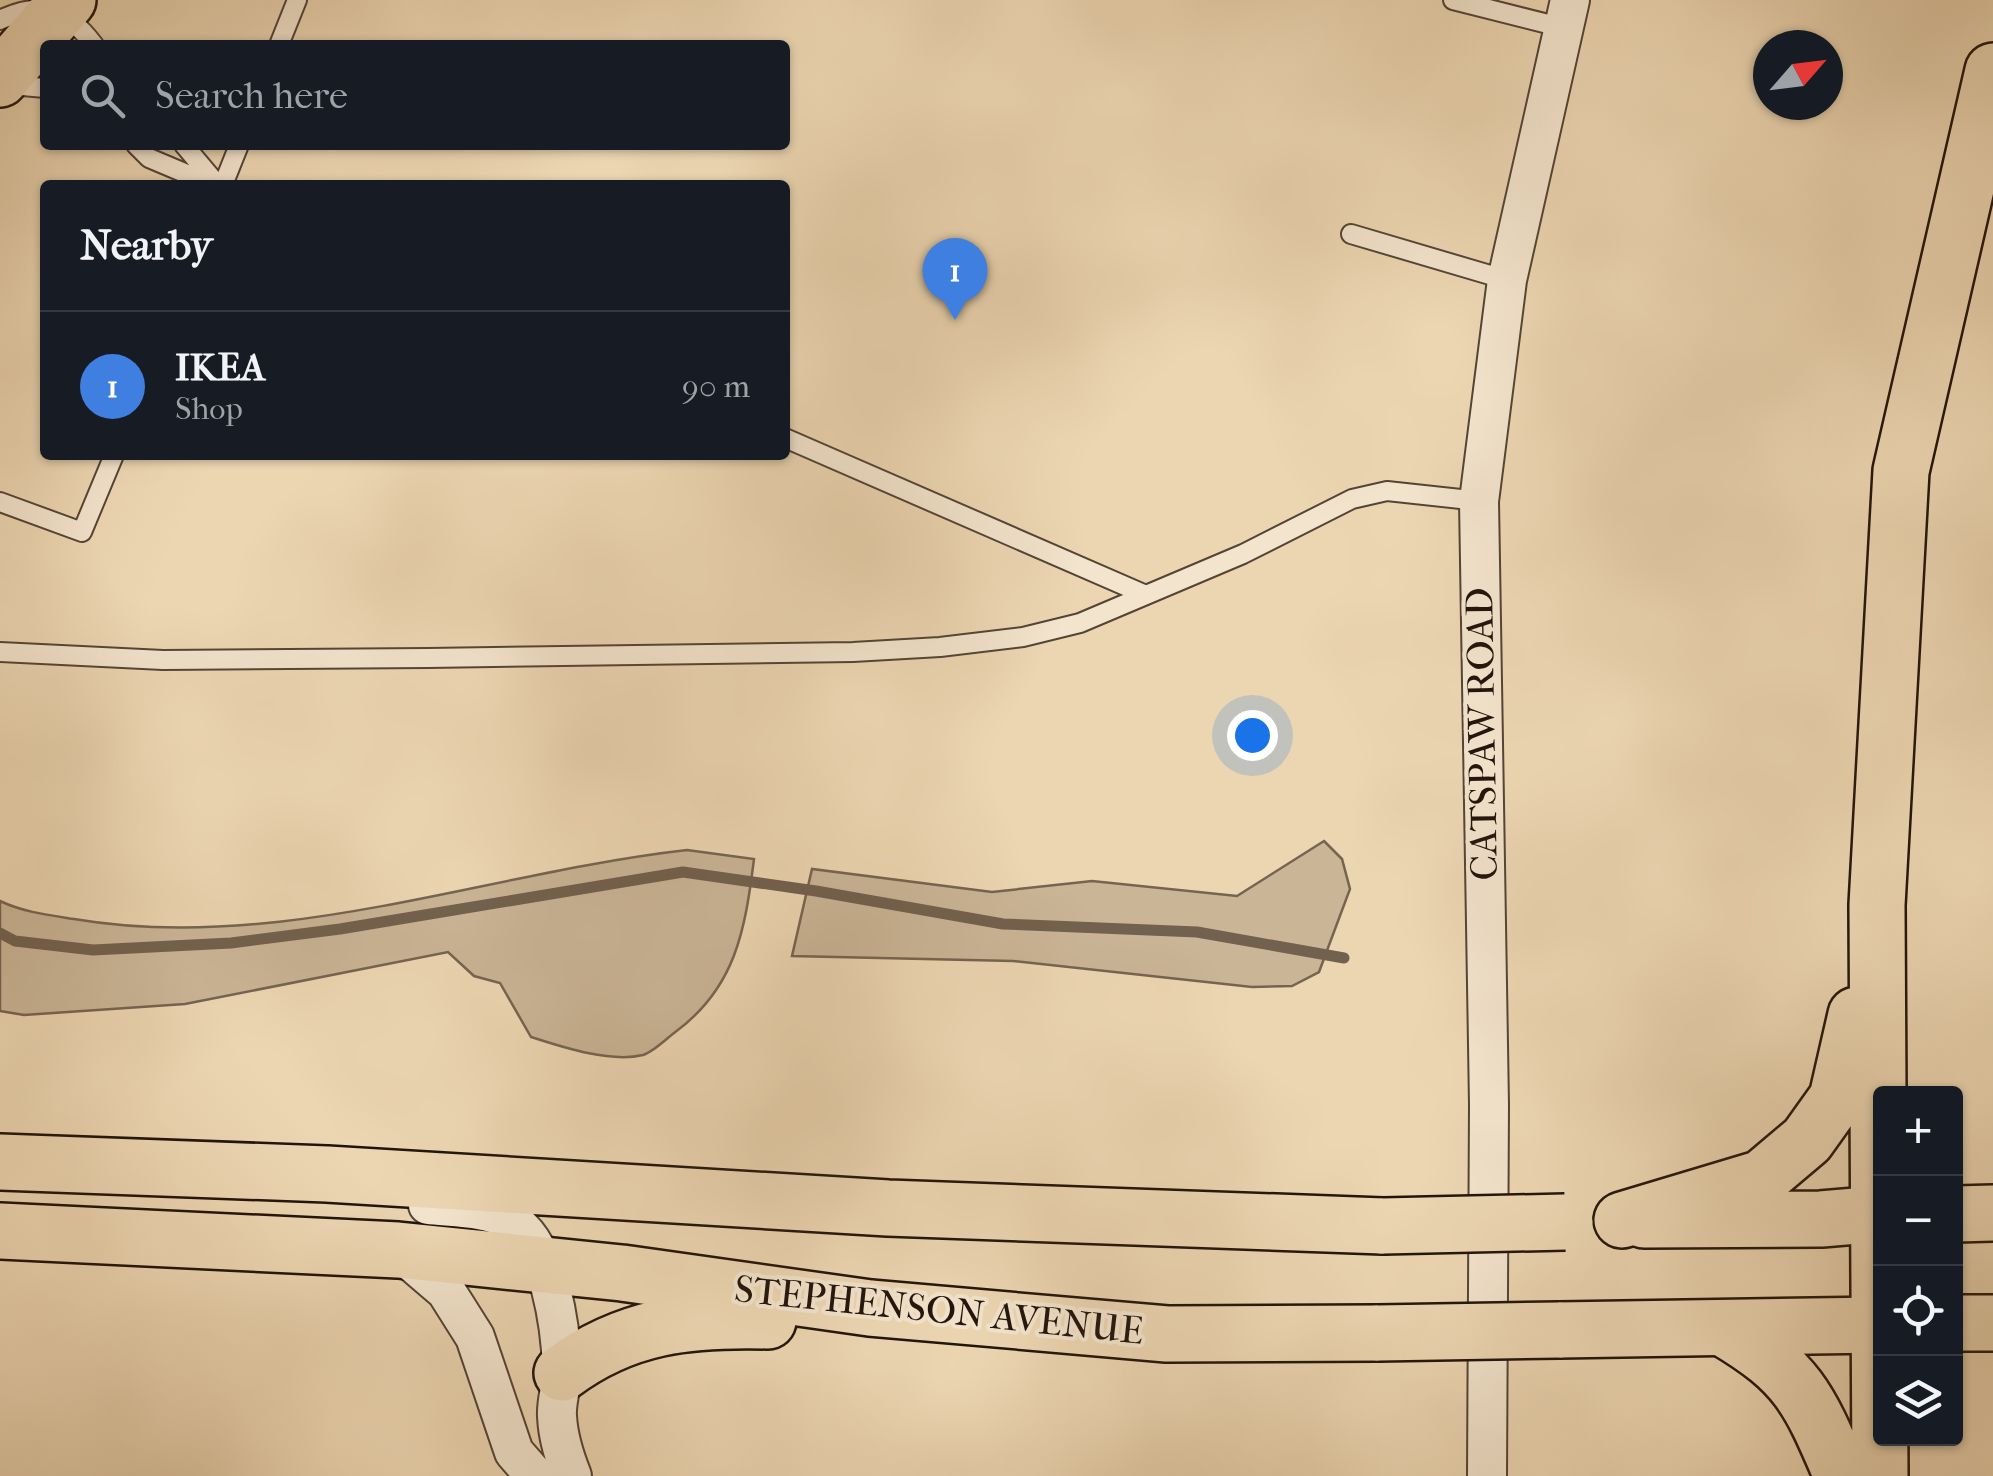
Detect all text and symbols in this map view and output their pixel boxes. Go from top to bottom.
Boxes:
north arrow [1753,30,1843,120]
search box [40,40,790,150]
icon: search [75,68,130,123]
text: Search here [155,73,348,118]
text: Nearby [80,221,212,270]
pin: 1 [922,238,988,320]
text: IKEA [175,345,265,390]
text: 1 [107,368,118,405]
text: 90 m [682,368,750,405]
text: Shop [175,390,243,427]
street label: CATSPAW ROAD [1457,587,1507,881]
your location [1227,710,1278,761]
map controls [1873,1086,1963,1446]
button: + [1873,1086,1963,1176]
button: − [1873,1176,1963,1266]
street label: STEPHENSON AVENUE [732,1266,1146,1354]
button: locate [1873,1266,1963,1356]
button: layers [1873,1356,1963,1446]

